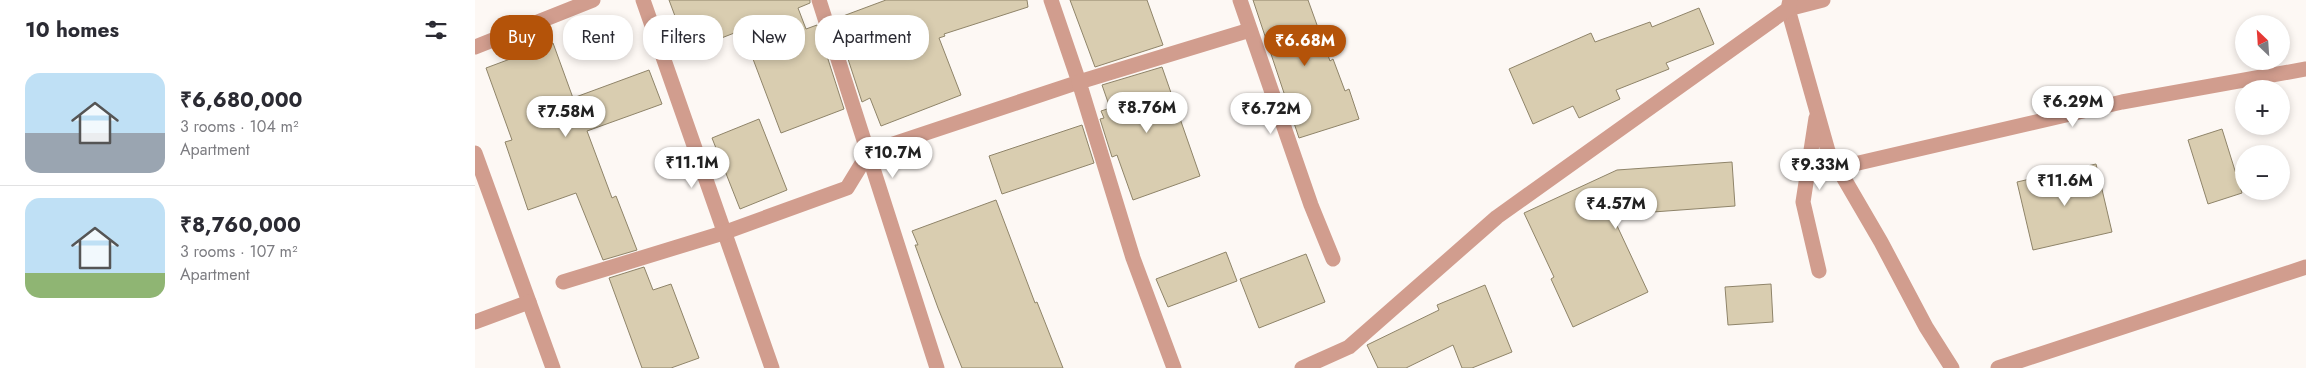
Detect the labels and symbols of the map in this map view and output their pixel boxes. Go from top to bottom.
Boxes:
north arrow [2235,15,2290,70]
pin: ₹6.68M [1264,24,1346,67]
pin: ₹6.29M [2032,86,2114,128]
pin: ₹8.76M [1106,92,1188,134]
pin: ₹6.72M [1230,92,1312,135]
pin: ₹7.58M [525,96,607,138]
pin: ₹10.7M [852,136,934,179]
pin: ₹11.1M [651,146,733,189]
pin: ₹9.33M [1779,148,1861,191]
pin: ₹11.6M [2024,164,2106,207]
pin: ₹4.57M [1575,188,1657,230]

